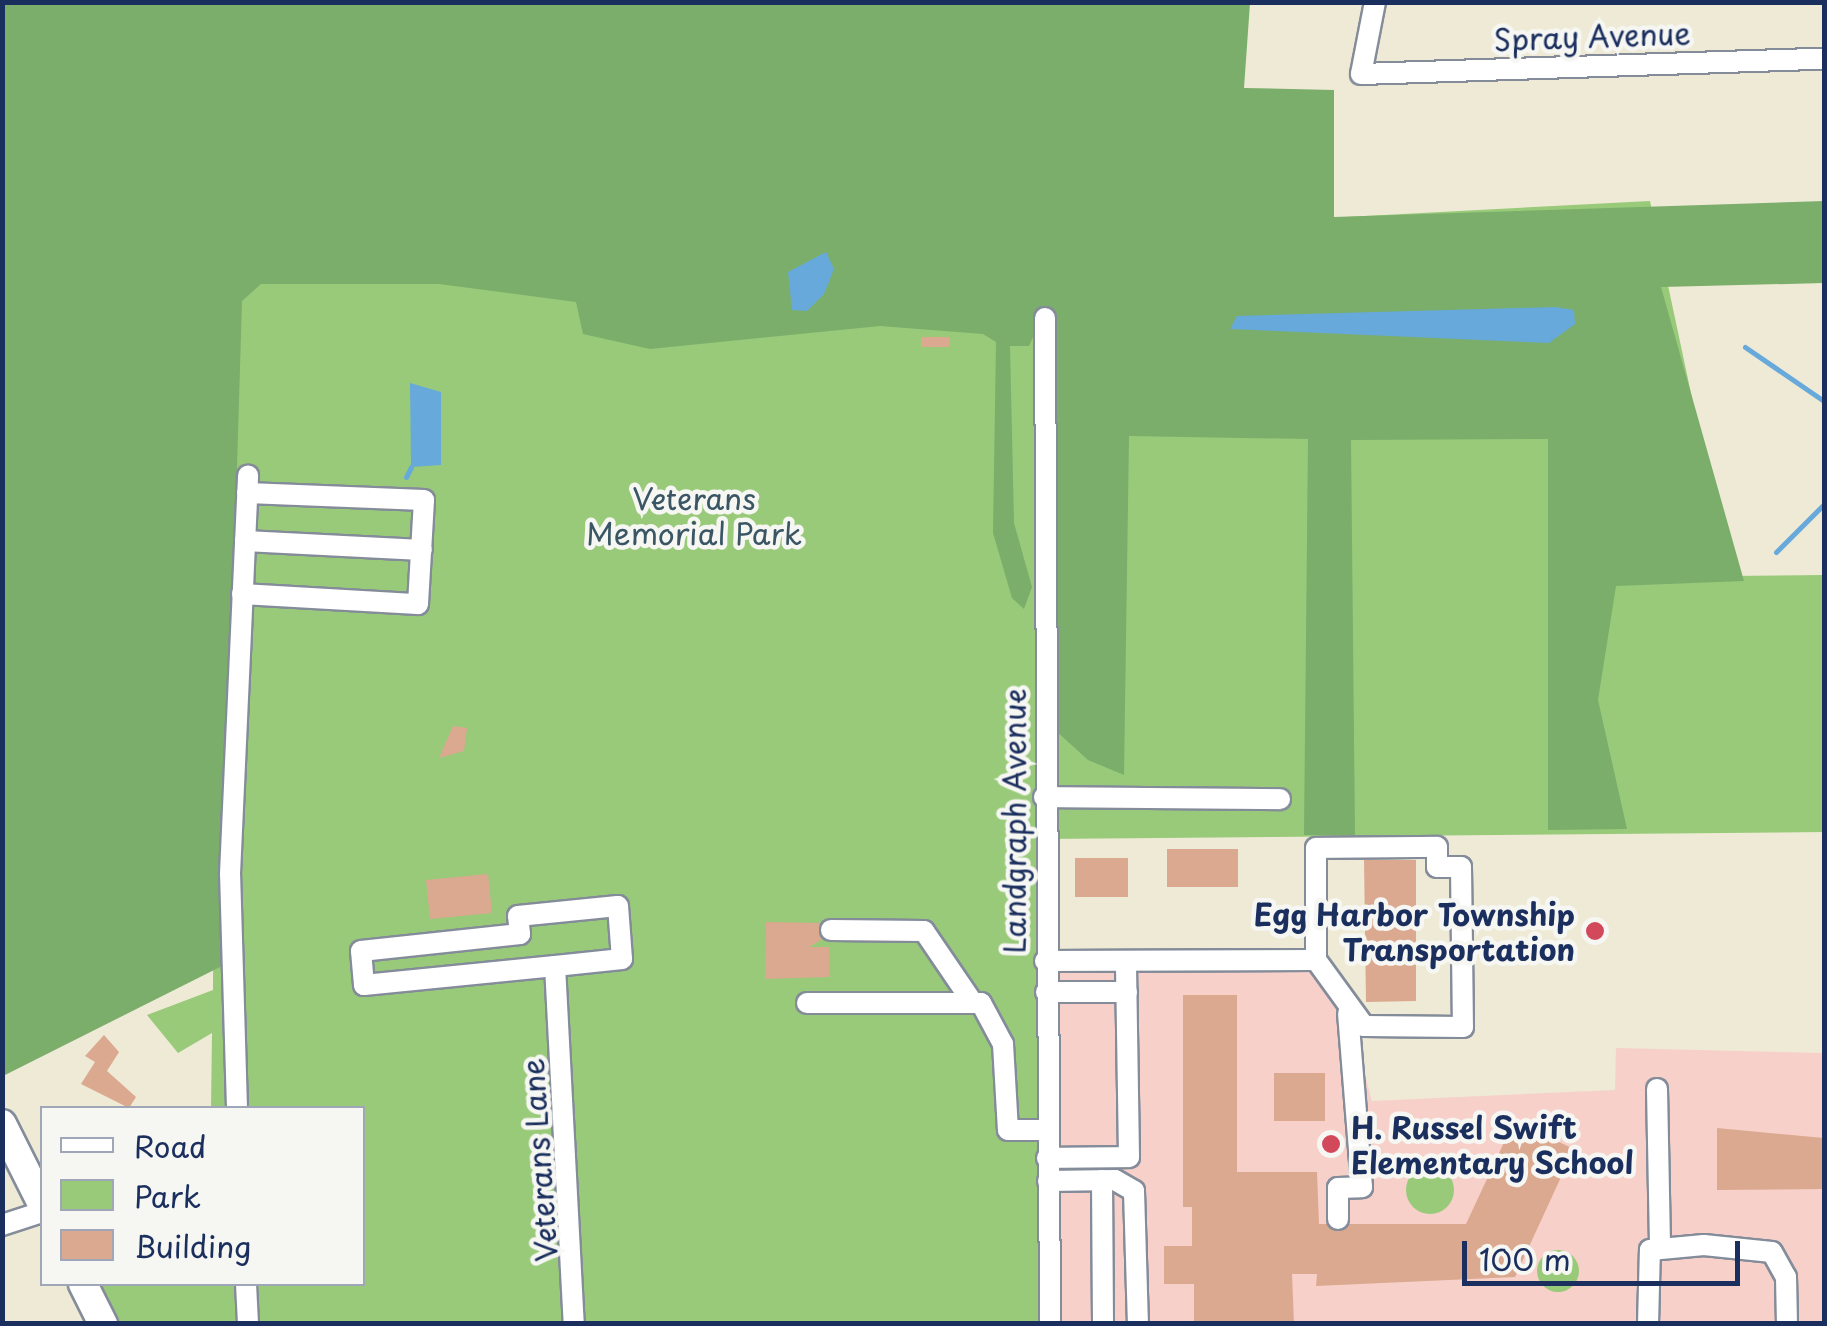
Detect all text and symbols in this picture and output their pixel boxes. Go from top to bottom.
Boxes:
street label: Spray Avenue [1493,15,1691,57]
park label: Veterans Memorial Park [586,480,802,550]
street label: Landgraph Avenue [996,688,1032,954]
place label: Egg Harbor Township Transportation [1254,896,1575,966]
marker: Egg Harbor Township Transportation [1584,920,1606,942]
street label: Veterans Lane [514,1057,564,1263]
legend [40,1106,365,1286]
place label: H. Russel Swift Elementary School [1351,1109,1634,1180]
text: Road [134,1123,207,1168]
marker: H. Russel Swift Elementary School [1320,1133,1342,1155]
text: Park [134,1173,201,1218]
scale bar [1467,1221,1744,1283]
text: Building [134,1223,251,1268]
text: 100 m [1479,1236,1571,1281]

